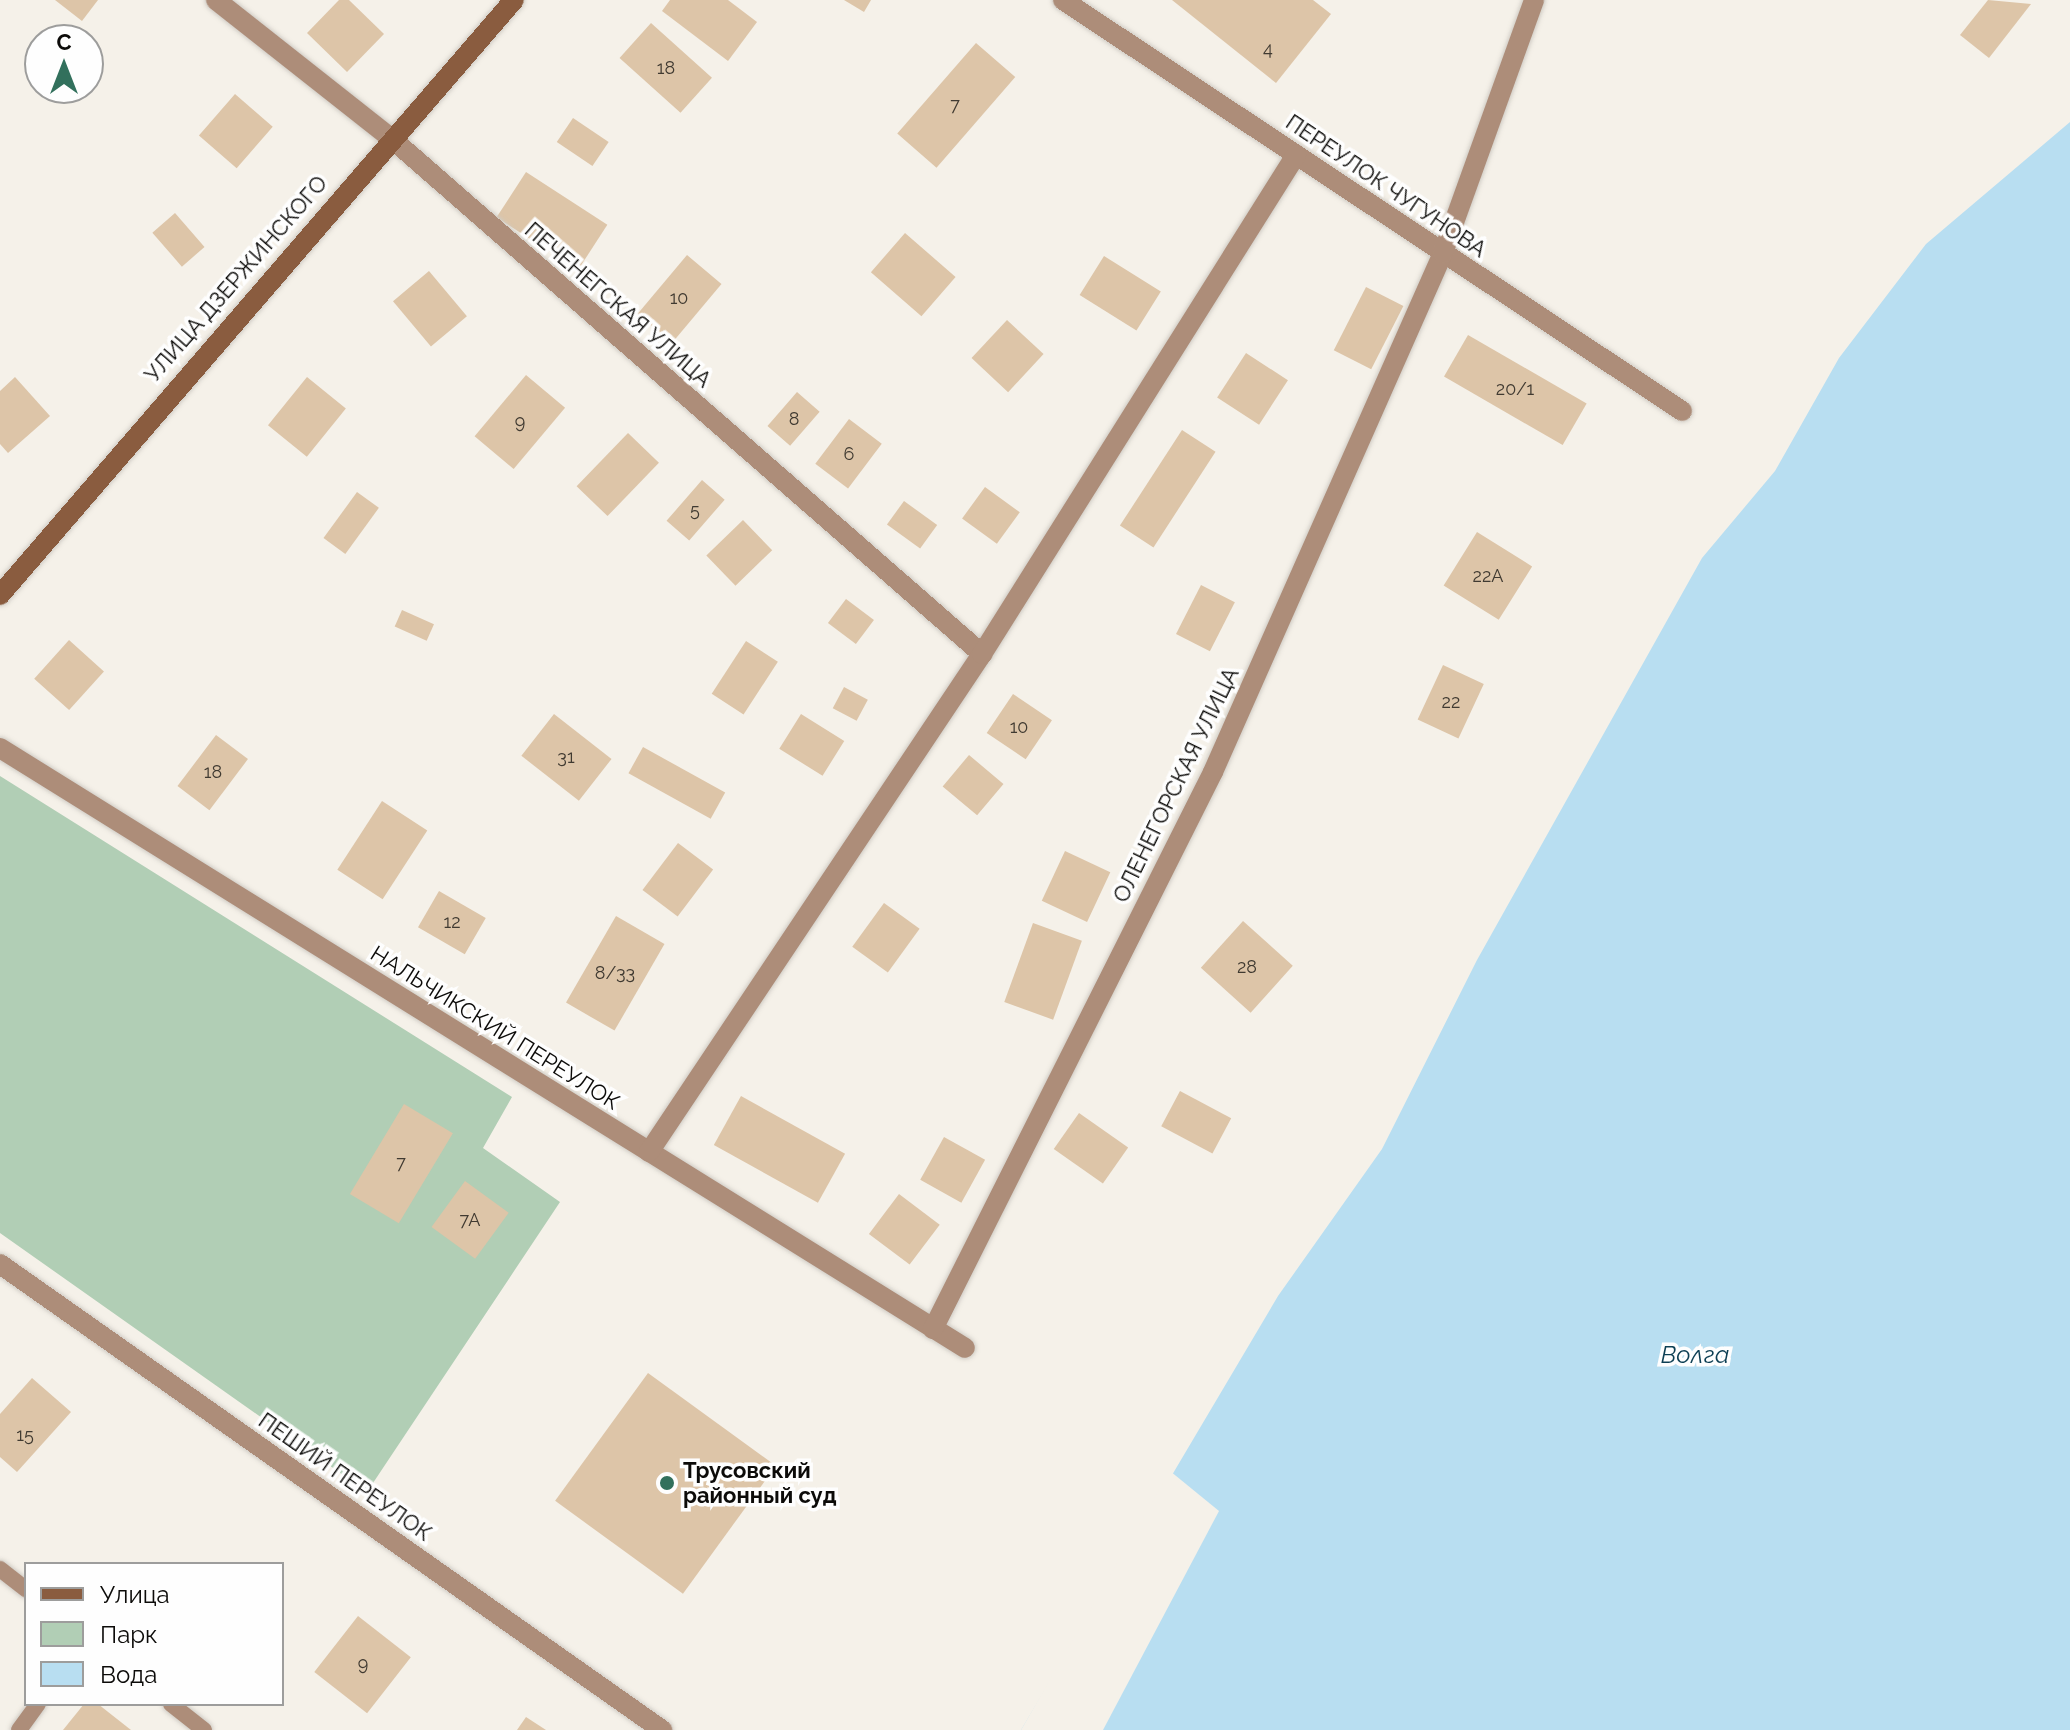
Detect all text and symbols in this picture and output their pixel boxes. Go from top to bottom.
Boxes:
north arrow [24,24,104,104]
text: С [56,29,72,55]
house number: 4 [1263,38,1273,60]
house number: 18 [657,57,675,79]
house number: 7 [950,94,960,116]
street label: ПЕРЕУЛОК ЧУГУНОВА [1281,109,1491,263]
street label: УЛИЦА ДЗЕРЖИНСКОГО [139,170,333,388]
street label: ПЕЧЕНЕГСКАЯ УЛИЦА [519,217,717,393]
house number: 10 [670,287,688,309]
house number: 20/1 [1496,378,1534,400]
house number: 8 [789,408,799,430]
house number: 9 [515,411,525,433]
house number: 6 [844,443,854,465]
house number: 5 [690,499,700,521]
house number: 22А [1473,565,1503,587]
street label: ОЛЕНЕГОРСКАЯ УЛИЦА [1108,663,1244,907]
house number: 22 [1442,691,1460,713]
house number: 10 [1010,716,1028,738]
house number: 31 [557,746,575,768]
house number: 18 [204,761,222,783]
house number: 12 [443,911,461,933]
street label: НАЛЬЧИКСКИЙ ПЕРЕУЛОК [366,940,624,1116]
house number: 28 [1237,956,1257,978]
house number: 8/33 [595,962,635,984]
house number: 7 [396,1152,406,1174]
house number: 7А [460,1209,480,1231]
water label: Волга [1661,1341,1729,1369]
street label: ПЕШИЙ ПЕРЕУЛОК [253,1407,437,1547]
house number: 15 [16,1424,34,1446]
place label: Трусовский районный суд [683,1457,837,1508]
marker: Трусовский районный суд [658,1474,676,1492]
legend [24,1562,284,1706]
text: Улица [100,1580,170,1609]
text: Парк [100,1620,158,1649]
house number: 9 [358,1653,368,1675]
text: Вода [100,1660,157,1689]

